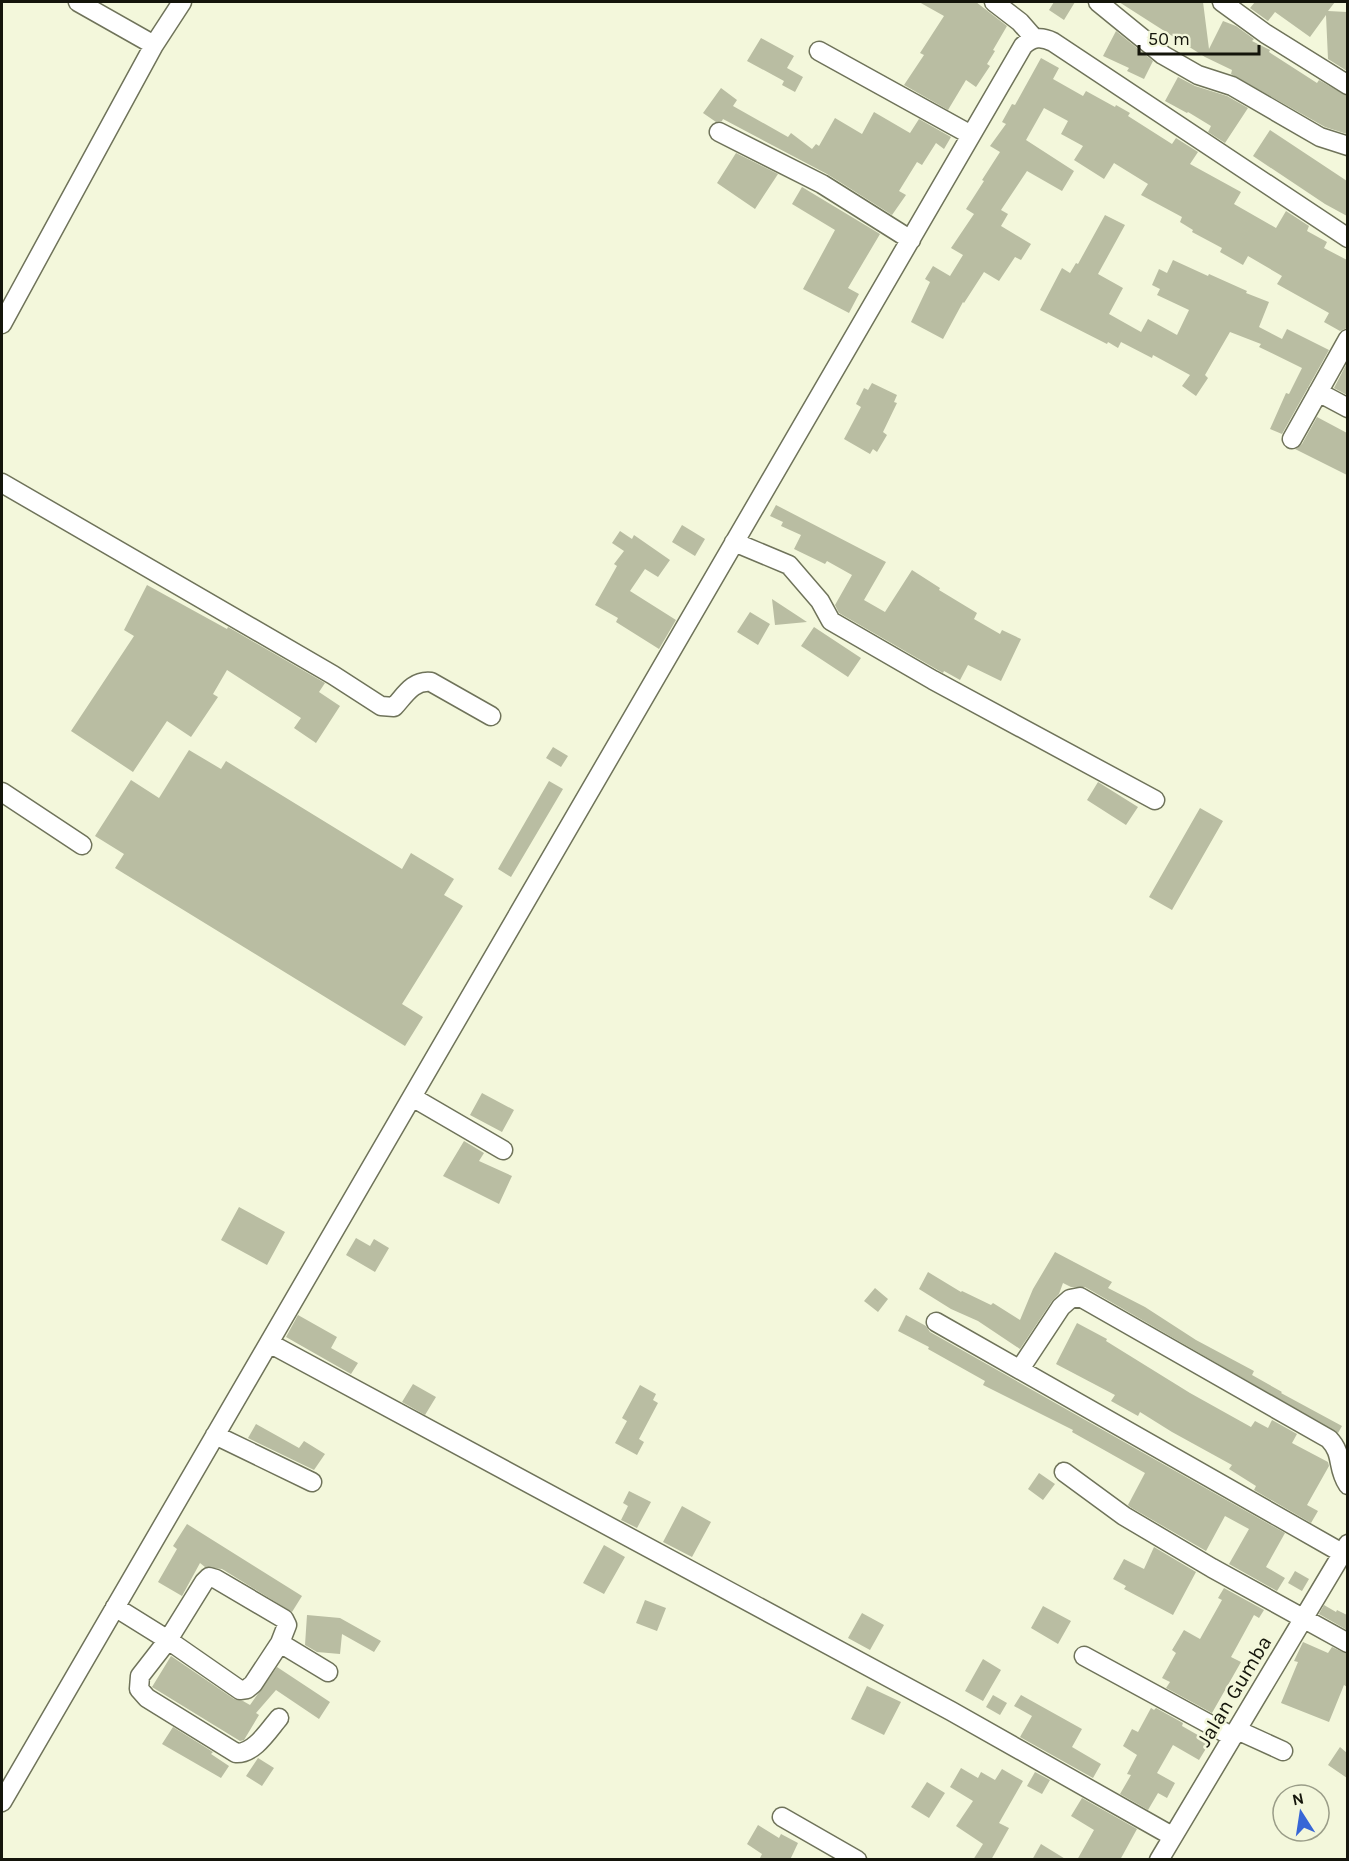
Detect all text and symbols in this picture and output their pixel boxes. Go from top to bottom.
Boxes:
scale bar [1139,18,1259,56]
text: 50 m [1148,28,1190,50]
street label: Jalan Gumba [1192,1631,1276,1751]
north arrow [1271,1783,1331,1843]
text: N [1290,1788,1306,1809]

